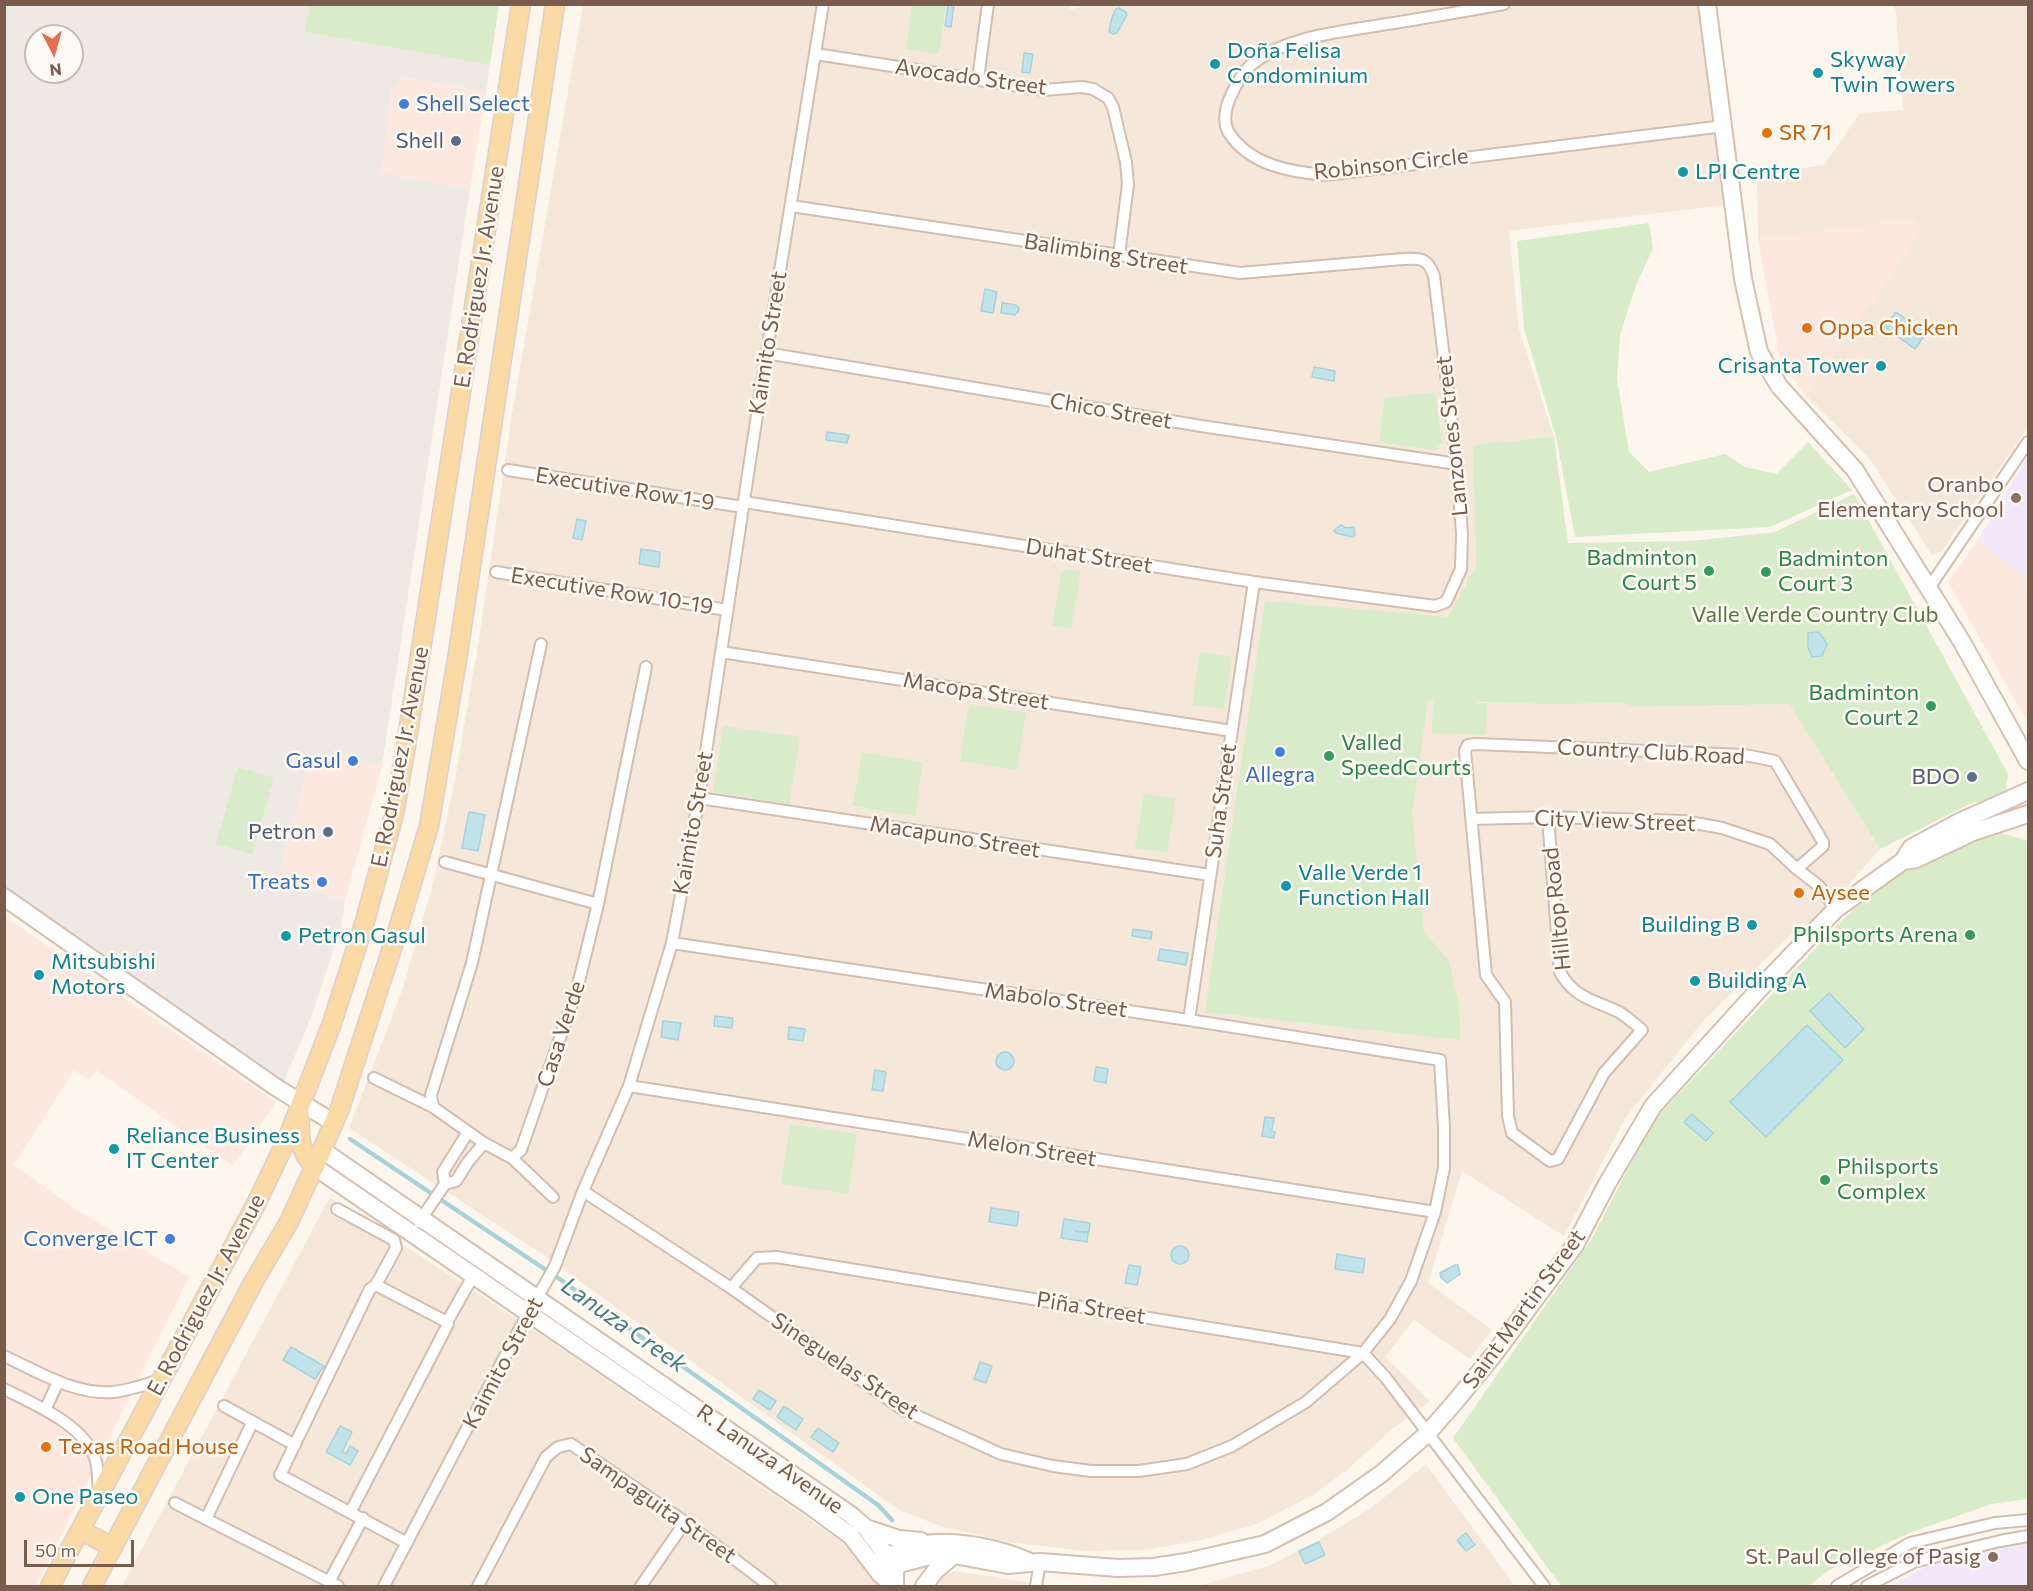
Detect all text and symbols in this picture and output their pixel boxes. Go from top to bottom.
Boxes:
north arrow [24,24,84,84]
place label: Doña Felisa Condominium [1227,38,1368,90]
place label: Skyway Twin Towers [1830,47,1955,98]
street label: Avocado Street [893,53,1049,101]
marker: Doña Felisa Condominium [1208,57,1222,71]
text: N [49,60,63,80]
marker: Skyway Twin Towers [1811,66,1825,80]
place label: Shell Select [416,91,530,117]
marker: Shell Select [397,97,411,111]
place label: SR 71 [1779,120,1832,146]
marker: SR 71 [1760,126,1774,140]
place label: Shell [396,128,444,154]
marker: Shell [449,134,463,148]
street label: Robinson Circle [1312,143,1470,185]
place label: LPI Centre [1695,159,1800,185]
street label: E. Rodriguez Jr. Avenue [448,164,510,390]
marker: LPI Centre [1676,165,1690,179]
street label: Balimbing Street [1022,228,1190,280]
street label: Kaimito Street [744,269,792,417]
place label: Oppa Chicken [1819,315,1959,341]
marker: Oppa Chicken [1800,321,1814,335]
place label: Crisanta Tower [1718,353,1869,379]
street label: Lanzones Street [1430,354,1474,518]
marker: Crisanta Tower [1874,359,1888,373]
street label: Chico Street [1048,387,1174,435]
street label: Executive Row 1-9 [534,462,716,516]
place label: Oranbo Elementary School [1817,472,2004,524]
marker: Oranbo Elementary School [2009,491,2023,505]
street label: Duhat Street [1024,533,1154,579]
place label: Badminton Court 5 [1587,545,1697,596]
place label: Badminton Court 3 [1778,546,1888,598]
street label: Executive Row 10-19 [509,562,715,620]
marker: Badminton Court 5 [1702,564,1716,578]
marker: Badminton Court 3 [1759,565,1773,579]
park label: Valle Verde Country Club [1691,602,1939,628]
street label: E. Rodriguez Jr. Avenue [366,644,434,870]
street label: Macopa Street [901,666,1051,716]
place label: Badminton Court 2 [1809,680,1919,732]
marker: Badminton Court 2 [1924,699,1938,713]
place label: Valled SpeedCourts [1341,730,1471,782]
street label: Country Club Road [1556,734,1746,770]
street label: Suha Street [1200,742,1242,860]
marker: Allegra [1273,745,1287,759]
place label: Gasul [285,748,341,774]
street label: Kaimito Street [667,749,719,897]
marker: Valled SpeedCourts [1322,749,1336,763]
marker: Gasul [346,754,360,768]
place label: Allegra [1245,762,1315,788]
place label: BDO [1912,764,1960,790]
marker: BDO [1965,770,1979,784]
street label: City View Street [1534,805,1696,837]
street label: Macapuno Street [868,810,1042,864]
place label: Petron [248,819,316,845]
marker: Petron [321,825,335,839]
street label: Hilltop Road [1537,846,1577,972]
place label: Valle Verde 1 Function Hall [1298,860,1430,912]
place label: Treats [247,869,310,895]
marker: Treats [315,875,329,889]
marker: Valle Verde 1 Function Hall [1279,879,1293,893]
place label: Aysee [1811,880,1870,906]
marker: Aysee [1792,886,1806,900]
place label: Building B [1641,912,1740,938]
marker: Building B [1745,918,1759,932]
place label: Philsports Arena [1793,922,1958,948]
place label: Petron Gasul [298,923,426,949]
marker: Philsports Arena [1963,928,1977,942]
marker: Petron Gasul [279,929,293,943]
place label: Mitsubishi Motors [51,949,156,1000]
marker: Mitsubishi Motors [32,968,46,982]
place label: Building A [1707,968,1807,994]
marker: Building A [1688,974,1702,988]
street label: Mabolo Street [983,977,1129,1023]
street label: Casa Verde [531,978,591,1090]
place label: Reliance Business IT Center [126,1123,300,1174]
street label: Melon Street [966,1126,1098,1172]
marker: Reliance Business IT Center [107,1142,121,1156]
place label: Philsports Complex [1837,1154,1939,1206]
marker: Philsports Complex [1818,1173,1832,1187]
street label: E. Rodriguez Jr. Avenue [142,1190,270,1400]
street label: Saint Martin Street [1457,1224,1591,1394]
place label: Converge ICT [23,1226,158,1252]
marker: Converge ICT [163,1232,177,1246]
water label: Lanuza Creek [556,1271,692,1379]
street label: Piña Street [1035,1286,1147,1330]
street label: Kaimito Street [457,1293,549,1433]
street label: Sineguelas Street [766,1307,924,1425]
street label: R. Lanuza Avenue [692,1399,848,1519]
place label: Texas Road House [58,1434,239,1460]
marker: Texas Road House [39,1440,53,1454]
street label: Sampaguita Street [575,1441,741,1569]
place label: One Paseo [32,1484,138,1510]
marker: One Paseo [13,1490,27,1504]
scale bar [27,1528,136,1566]
text: 50 m [35,1539,76,1561]
place label: St. Paul College of Pasig [1745,1544,1981,1570]
marker: St. Paul College of Pasig [1986,1550,2000,1564]

